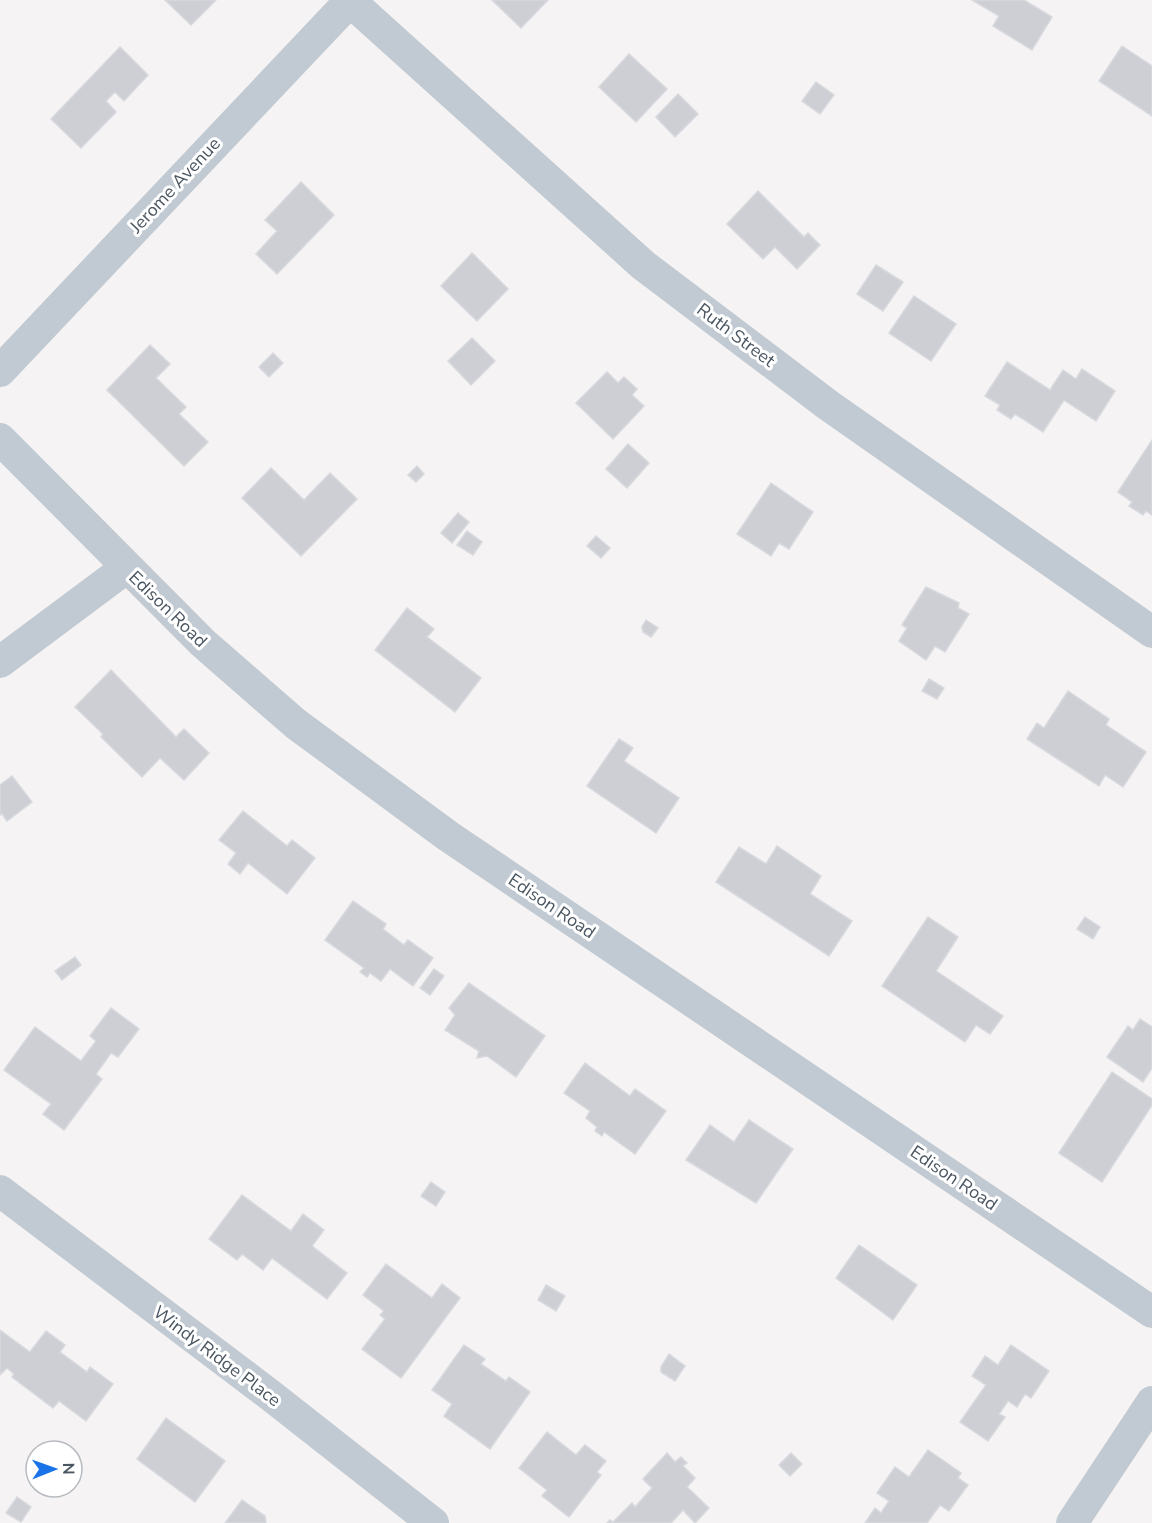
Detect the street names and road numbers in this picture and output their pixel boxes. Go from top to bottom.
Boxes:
street label: Jerome Avenue [124,132,226,239]
street label: Ruth Street [692,298,781,373]
street label: Edison Road [124,565,212,653]
street label: Edison Road [504,868,600,944]
street label: Edison Road [906,1140,1002,1216]
street label: Windy Ridge Place [148,1300,286,1412]

